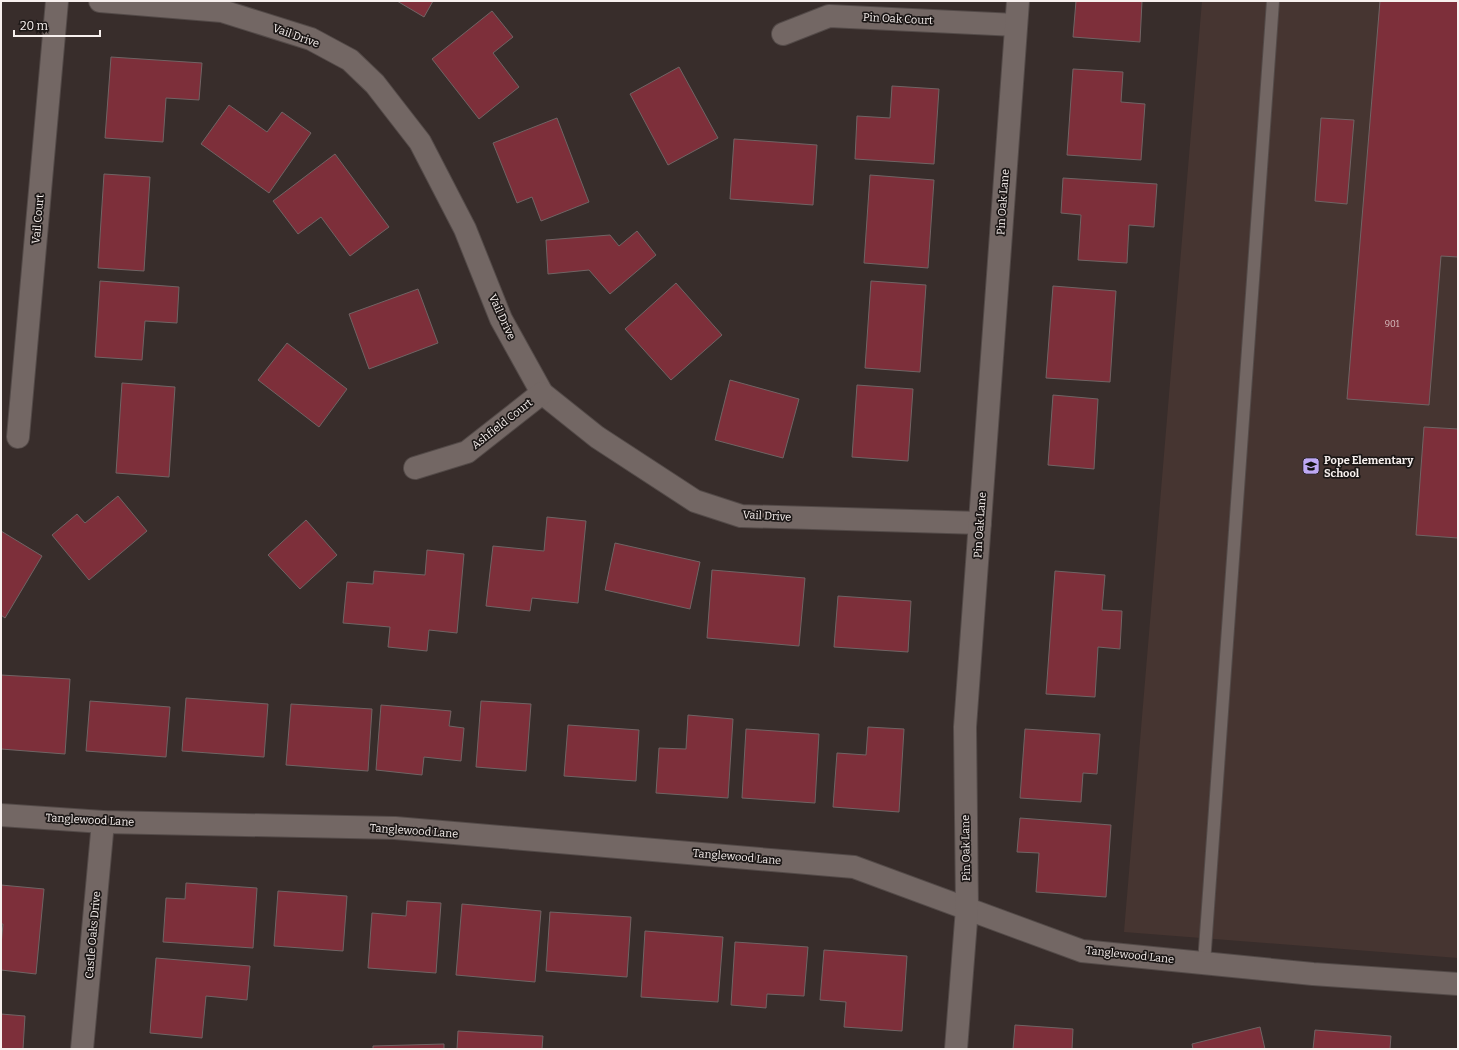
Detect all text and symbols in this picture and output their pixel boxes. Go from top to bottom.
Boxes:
street label: Pin Oak Court [863,11,933,27]
scale bar [14,12,100,38]
text: 20 m [20,19,49,33]
street label: Vail Drive [271,22,321,50]
street label: Pin Oak Lane [994,169,1012,235]
street label: Vail Court [29,193,47,245]
street label: Vail Drive [486,292,518,342]
house number: 901 [1385,319,1400,329]
street label: Ashfield Court [469,396,535,452]
place label: Pope Elementary School [1324,454,1414,480]
school or university icon: Pope Elementary School [1301,456,1321,476]
street label: Pin Oak Lane [971,492,989,558]
street label: Vail Drive [742,508,792,524]
street label: Tanglewood Lane [45,811,135,829]
street label: Pin Oak Lane [959,815,973,881]
street label: Tanglewood Lane [369,821,459,841]
street label: Tanglewood Lane [692,847,782,867]
street label: Castle Oaks Drive [83,891,103,979]
street label: Tanglewood Lane [1085,944,1175,966]

